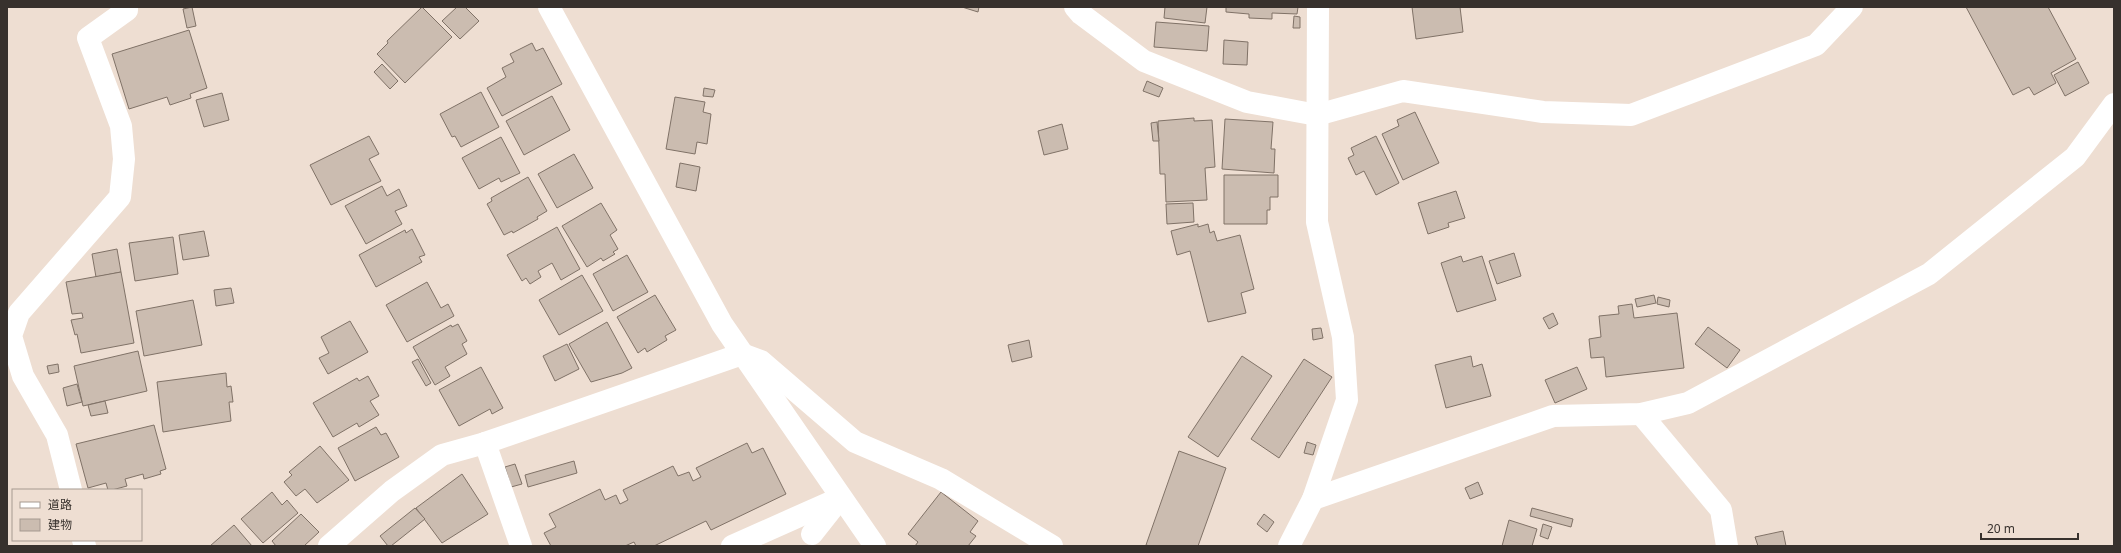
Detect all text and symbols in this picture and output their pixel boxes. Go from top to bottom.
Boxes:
legend [12,489,142,541]
text: 道路 [48,496,72,513]
scale bar [1981,515,2078,541]
text: 建物 [48,516,72,533]
text: 20 m [1987,520,2015,537]

